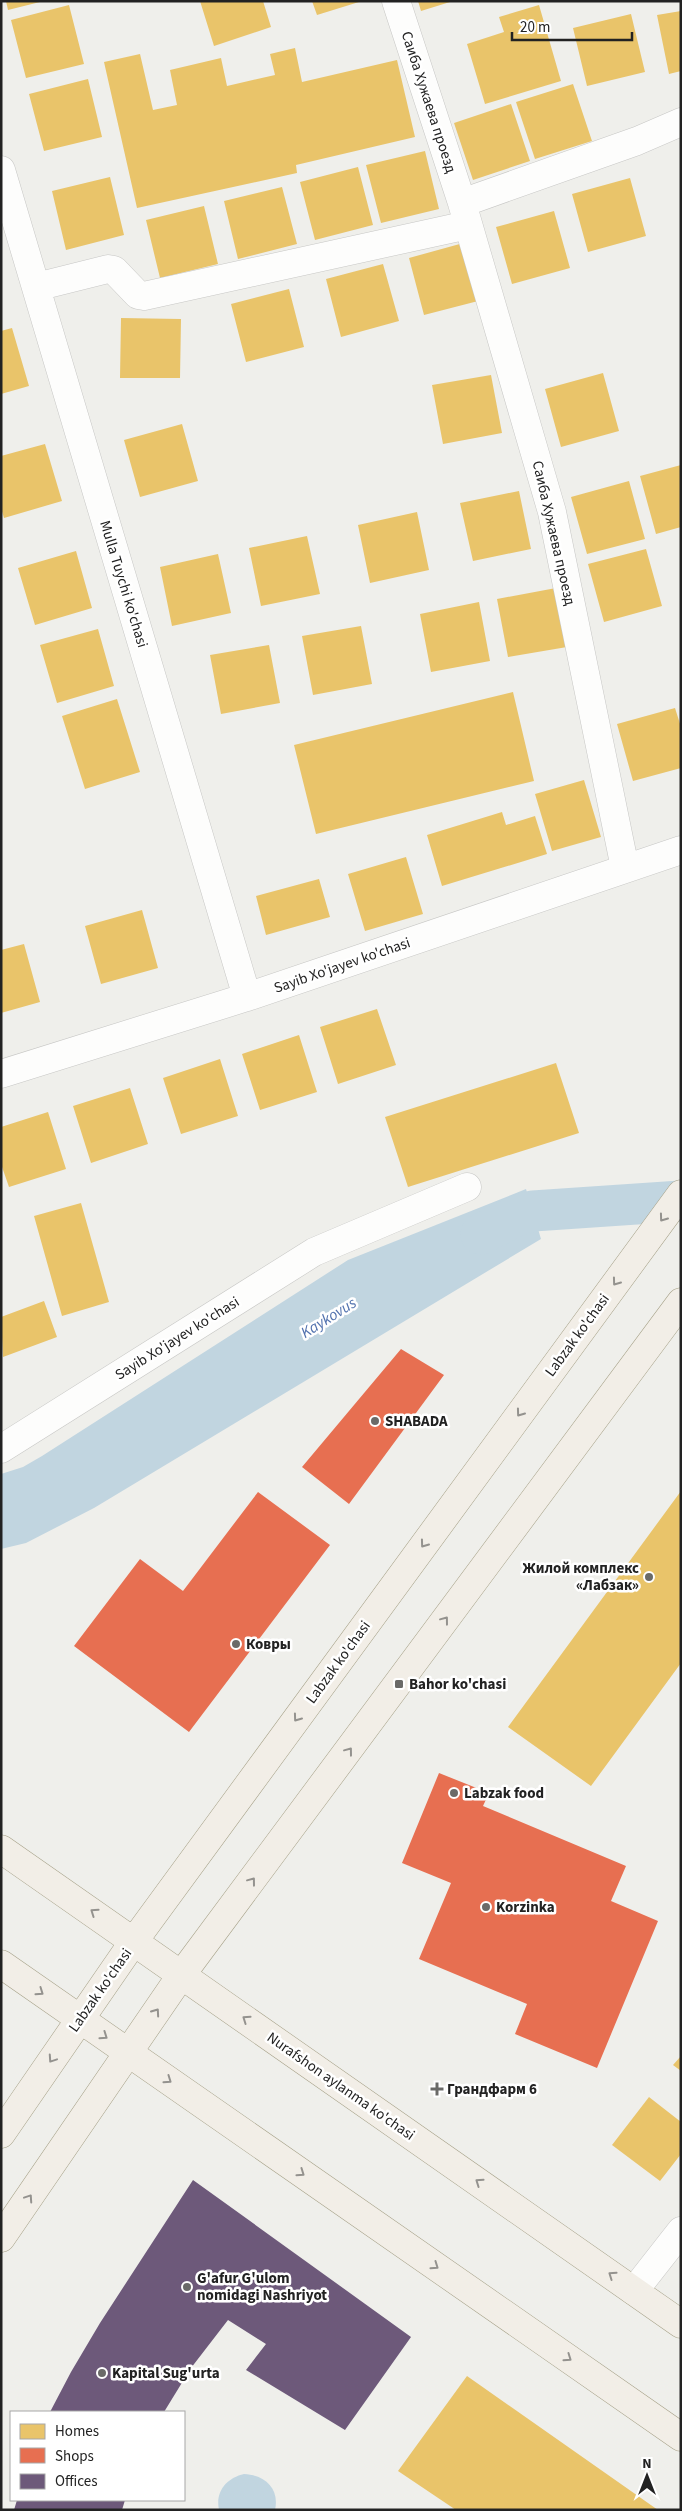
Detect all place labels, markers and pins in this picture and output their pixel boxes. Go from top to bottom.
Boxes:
place label: SHABADA [385,1411,448,1432]
marker: SHABADA [369,1415,381,1427]
place label: Жилой комплекс «Лабзак» [523,1558,639,1596]
marker: Жилой комплекс «Лабзак» [643,1571,655,1583]
place label: Ковры [246,1634,291,1655]
marker: Ковры [230,1638,242,1650]
place label: Bahor ko'chasi [409,1674,506,1695]
marker: Bahor ko'chasi [393,1678,405,1690]
place label: Labzak food [464,1783,544,1804]
marker: Labzak food [448,1787,460,1799]
place label: Korzinka [496,1897,555,1918]
marker: Korzinka [480,1901,492,1913]
place label: Грандфарм 6 [447,2079,537,2100]
marker: Грандфарм 6 [431,2083,443,2095]
place label: G'afur G'ulom nomidagi Nashriyot [197,2268,327,2306]
marker: G'afur G'ulom nomidagi Nashriyot [181,2281,193,2293]
place label: Kapital Sug'urta [112,2363,220,2384]
marker: Kapital Sug'urta [96,2367,108,2379]

